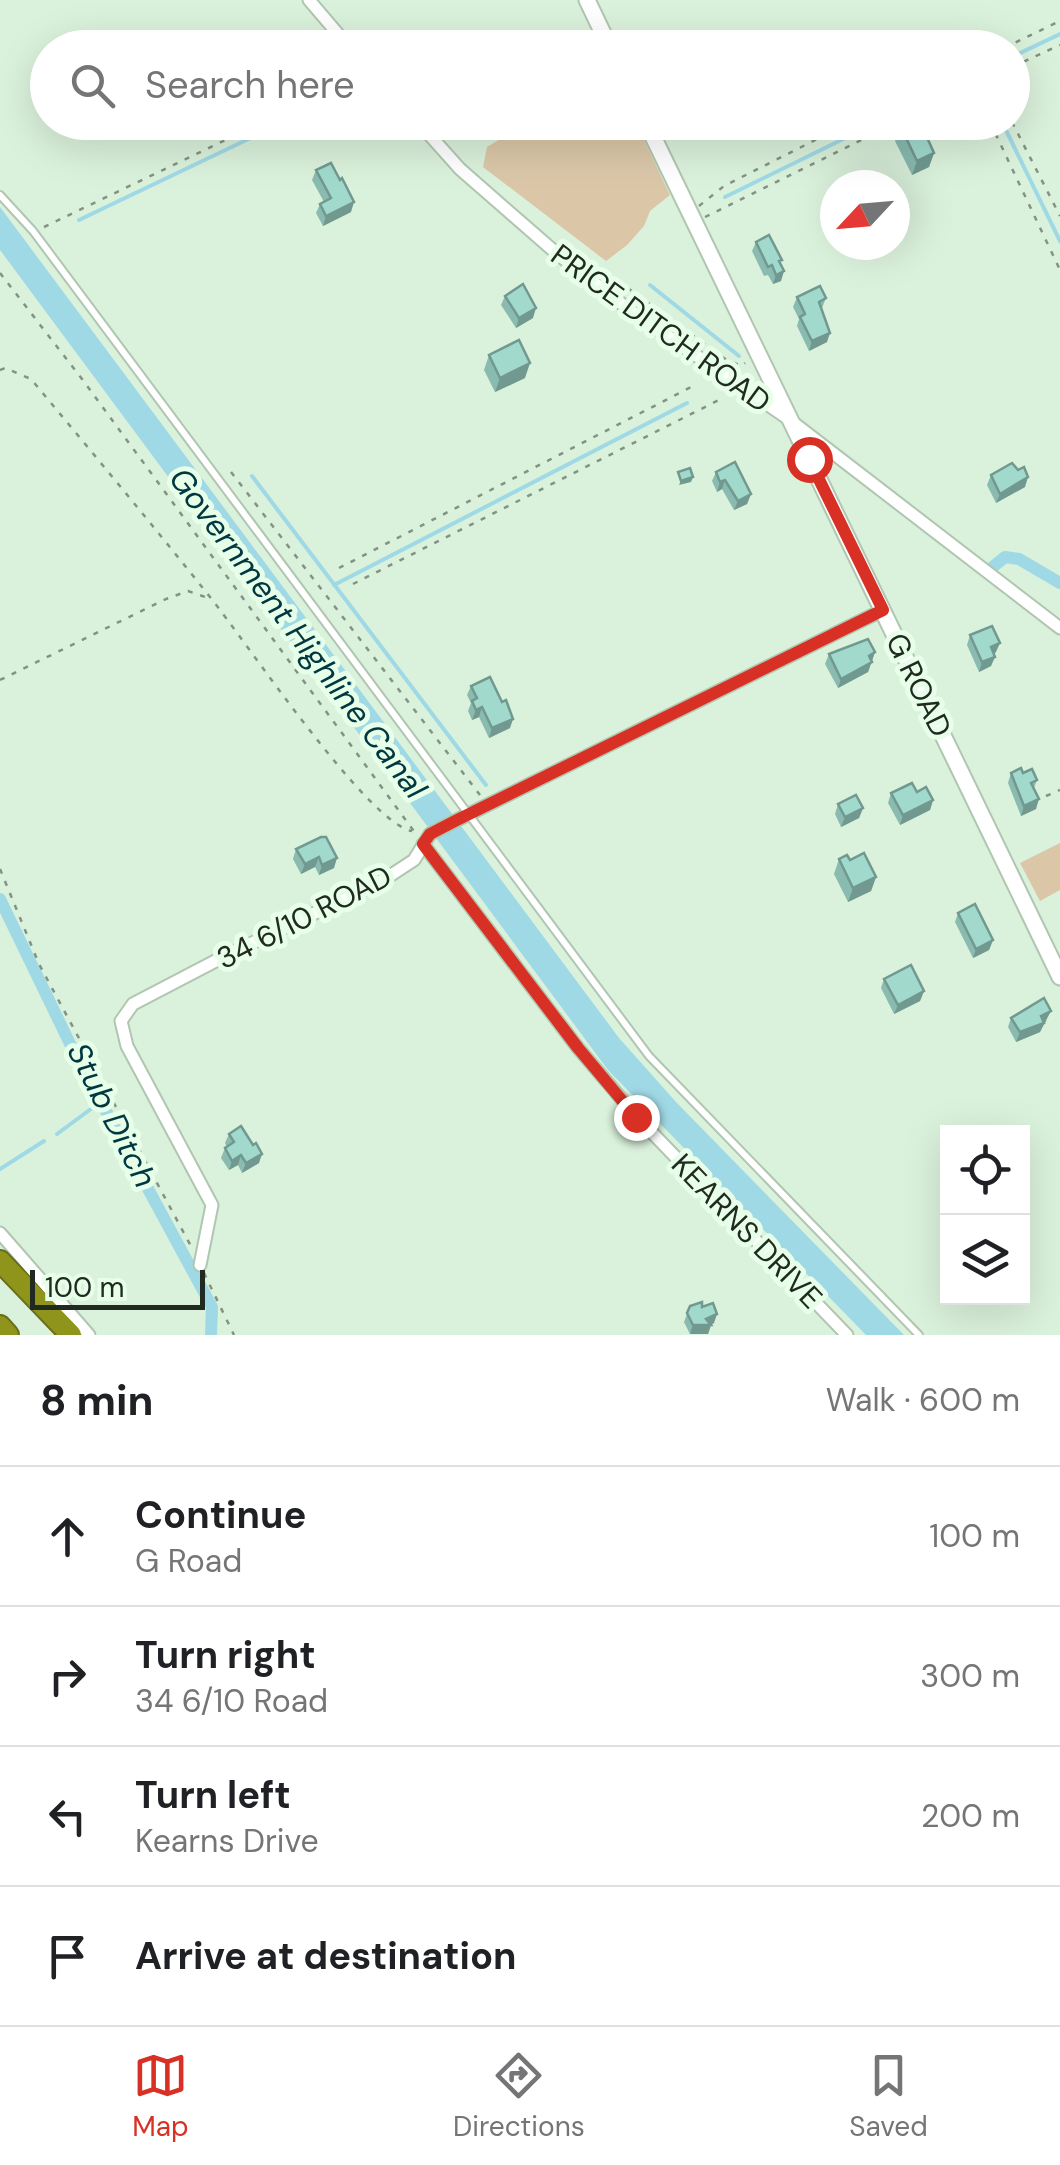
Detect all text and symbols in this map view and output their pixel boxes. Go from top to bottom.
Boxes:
search box [30,30,1030,140]
icon: search [65,58,120,113]
text: Search here [145,60,355,110]
north arrow [820,170,910,260]
street label: PRICE DITCH ROAD [544,235,778,421]
route start [787,437,833,483]
water label: Government Highline Canal [160,459,437,808]
street label: G ROAD [877,627,961,743]
street label: 34 6/10 ROAD [210,856,398,978]
water label: Stub Ditch [58,1036,166,1194]
route end [614,1095,660,1141]
map controls [940,1125,1030,1305]
button: locate [940,1125,1030,1215]
street label: KEARNS DRIVE [663,1145,831,1317]
button: layers [940,1215,1030,1305]
scale bar [30,1265,205,1310]
text: 100 m [45,1269,124,1306]
text: 8 min [40,1373,153,1428]
text: Walk · 600 m [826,1379,1020,1421]
text: Continue [135,1490,306,1540]
icon: ahead [40,1509,95,1564]
text: 100 m [929,1515,1020,1557]
text: G Road [135,1540,242,1582]
text: Turn right [135,1630,316,1680]
icon: right [40,1649,95,1704]
text: 300 m [920,1655,1020,1697]
text: 34 6/10 Road [135,1680,328,1722]
text: Turn left [135,1770,291,1820]
icon: left [40,1789,95,1844]
text: 200 m [921,1795,1020,1837]
text: Kearns Drive [135,1820,319,1862]
icon: arrive [40,1929,95,1984]
text: Arrive at destination [135,1931,517,1981]
tab: Map [132,2048,189,2145]
tab: Directions [453,2048,585,2145]
tab: Saved [849,2048,928,2145]

